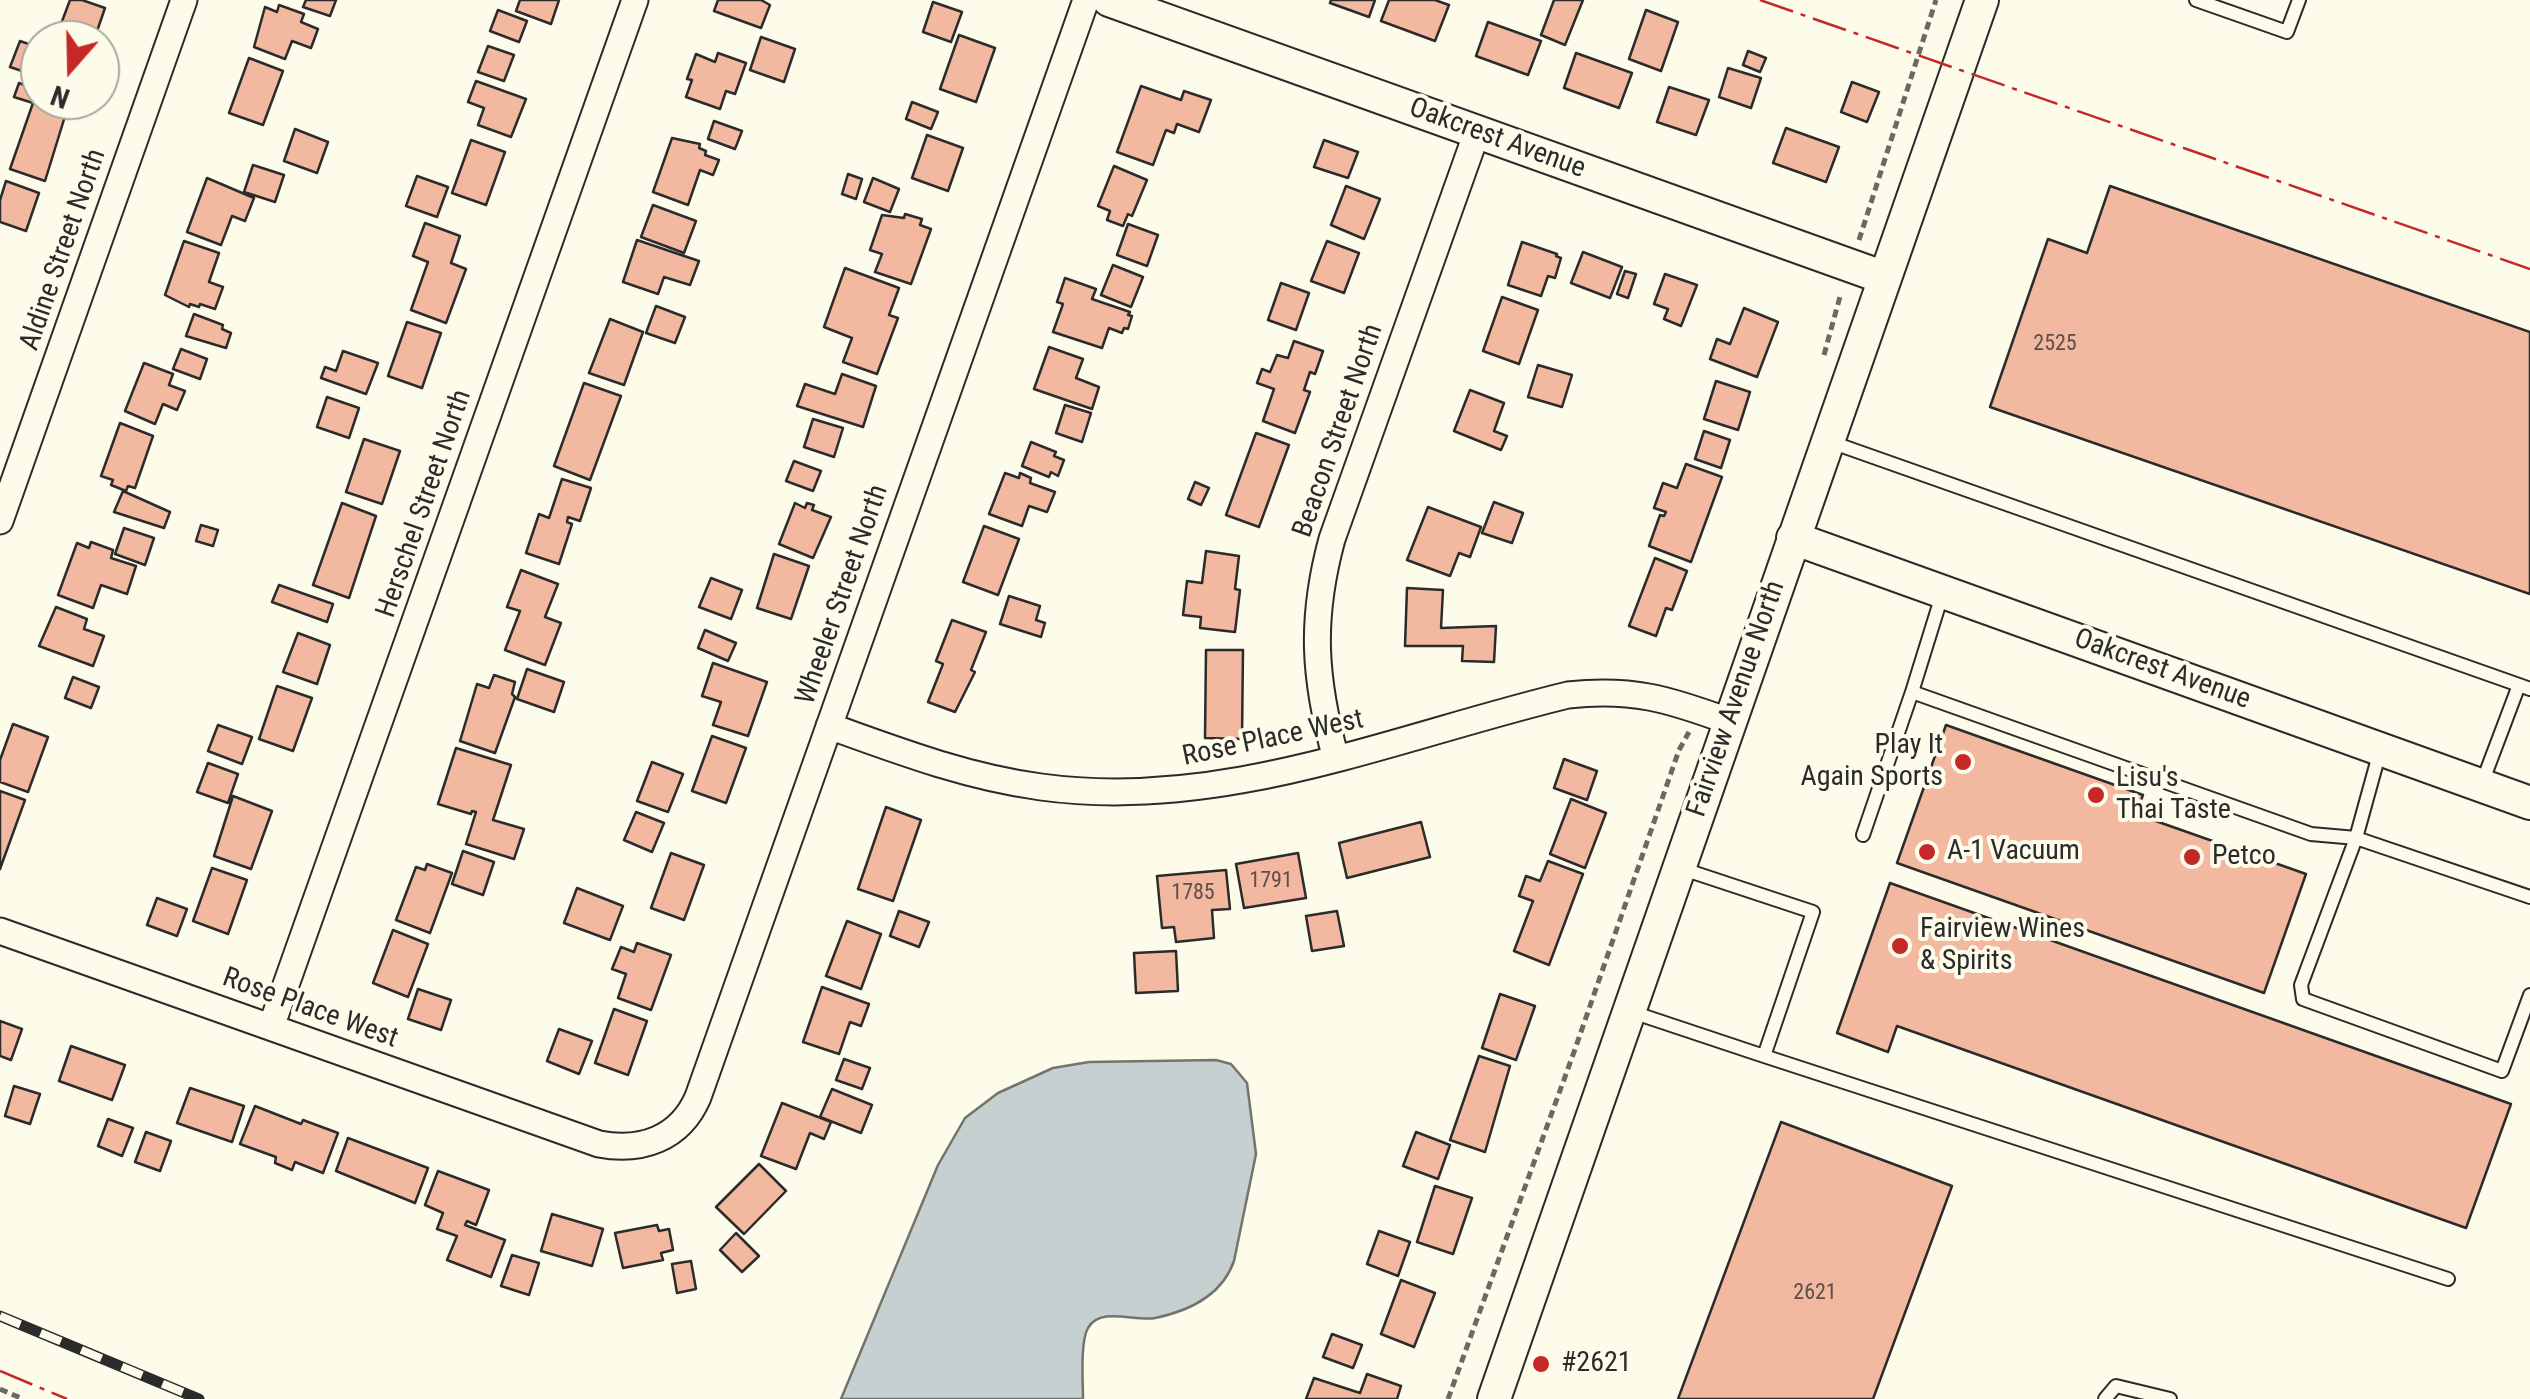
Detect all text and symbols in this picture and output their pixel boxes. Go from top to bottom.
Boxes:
north arrow [20,20,120,120]
text: N [47,78,74,115]
street label: Oakcrest Avenue [1404,92,1590,186]
street label: Aldine Street North [14,145,114,355]
street label: Beacon Street North [1287,320,1391,542]
house number: 2525 [2033,331,2077,357]
street label: Herschel Street North [370,386,480,622]
street label: Wheeler Street North [790,481,896,709]
street label: Fairview Avenue North [1681,577,1793,821]
street label: Oakcrest Avenue [2069,623,2255,717]
street label: Rose Place West [1179,703,1367,775]
place label: Play It Again Sports [1801,729,1943,795]
marker: Play It Again Sports [1952,751,1974,773]
place label: Lisu's Thai Taste [2116,762,2231,828]
marker: Lisu's Thai Taste [2085,784,2107,806]
place label: A-1 Vacuum [1947,835,2080,869]
place label: Petco [2212,840,2276,874]
marker: A-1 Vacuum [1916,841,1938,863]
marker: Petco [2181,846,2203,868]
house number: 1791 [1249,868,1293,894]
house number: 1785 [1171,880,1215,906]
place label: Fairview Wines & Spirits [1920,913,2085,979]
marker: Fairview Wines & Spirits [1889,935,1911,957]
street label: Rose Place West [218,962,402,1056]
house number: 2621 [1793,1280,1837,1306]
place label: #2621 [1561,1347,1632,1381]
marker: #2621 [1530,1353,1552,1375]

